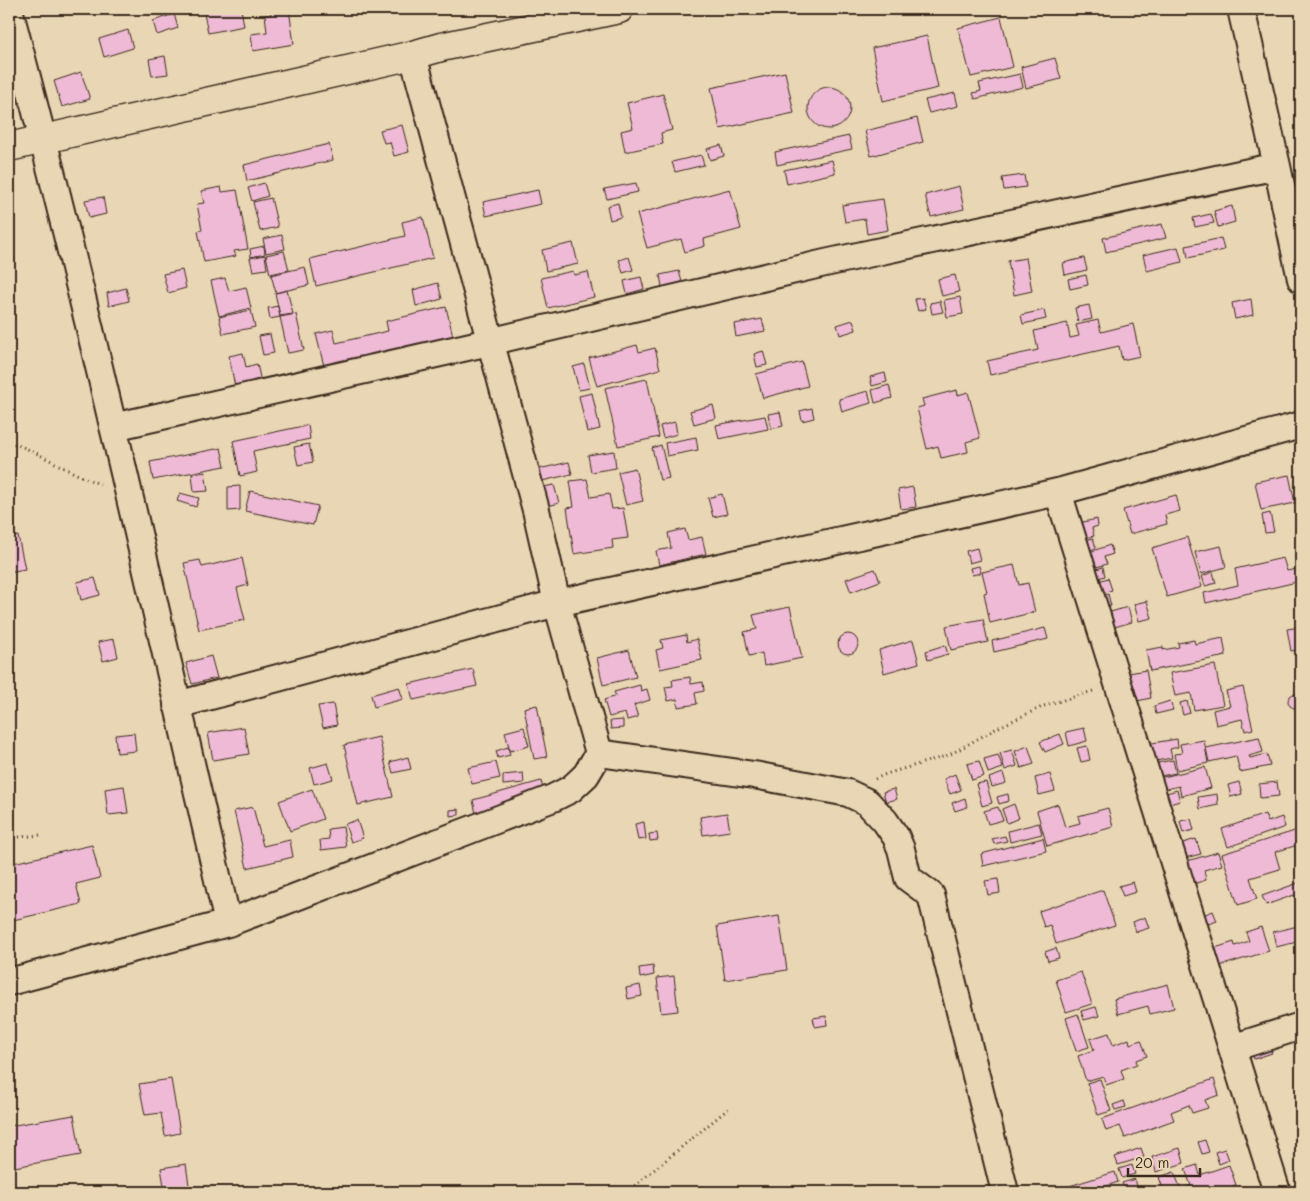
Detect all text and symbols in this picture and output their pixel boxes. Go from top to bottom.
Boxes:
scale bar [1128,1146,1200,1178]
text: 20 m [1135,1152,1169,1172]

